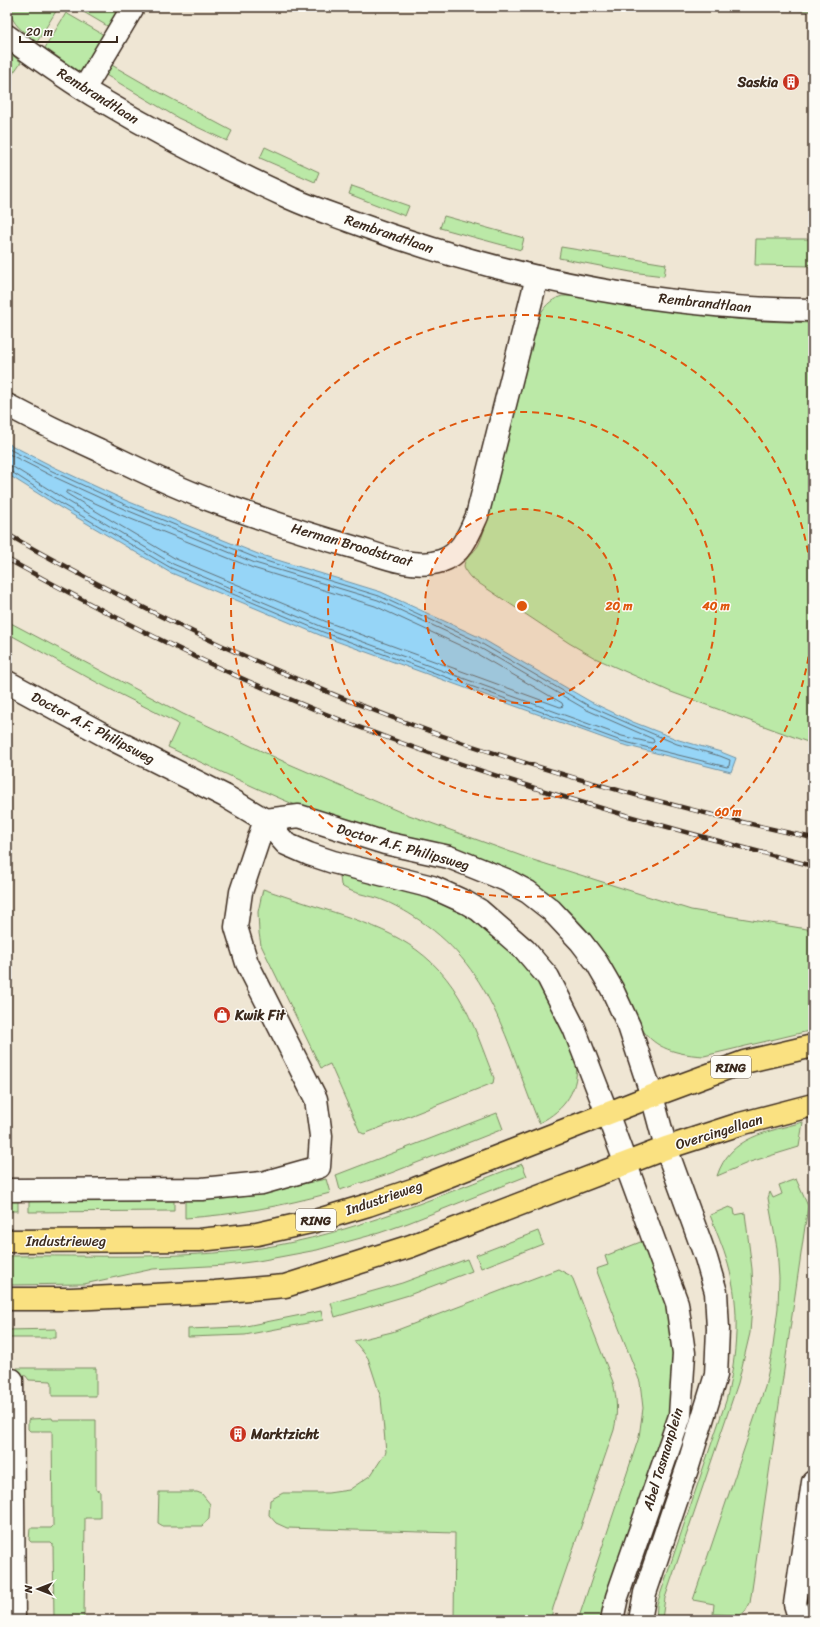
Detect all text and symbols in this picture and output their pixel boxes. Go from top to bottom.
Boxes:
scale bar [20,18,117,44]
text: 20 m [26,21,53,43]
street label: Rembrandtlaan [52,61,144,131]
place label: Saskia [736,70,779,95]
building icon: Saskia [781,72,801,92]
street label: Rembrandtlaan [341,207,437,261]
street label: Rembrandtlaan [658,286,753,320]
street label: Herman Broodstraat [288,516,417,575]
text: 20 m [605,595,633,617]
text: 40 m [701,595,730,617]
centre of rings [515,599,529,613]
street label: Doctor A.F. Philipsweg [27,685,159,771]
text: 60 m [714,801,742,823]
street label: Doctor A.F. Philipsweg [334,816,472,878]
place label: Kwik Fit [234,1003,287,1028]
shop icon: Kwik Fit [212,1005,232,1025]
road number: RING [711,1056,751,1078]
street label: Overcingellaan [672,1107,766,1157]
street label: Industrieweg [341,1173,426,1223]
road number: RING [296,1209,336,1231]
street label: Industrieweg [25,1229,106,1254]
street label: Abel Tasmanplein [635,1404,691,1514]
place label: Marktzicht [250,1422,320,1447]
building icon: Marktzicht [228,1424,248,1444]
north arrow [18,1569,58,1609]
text: N [19,1585,38,1594]

